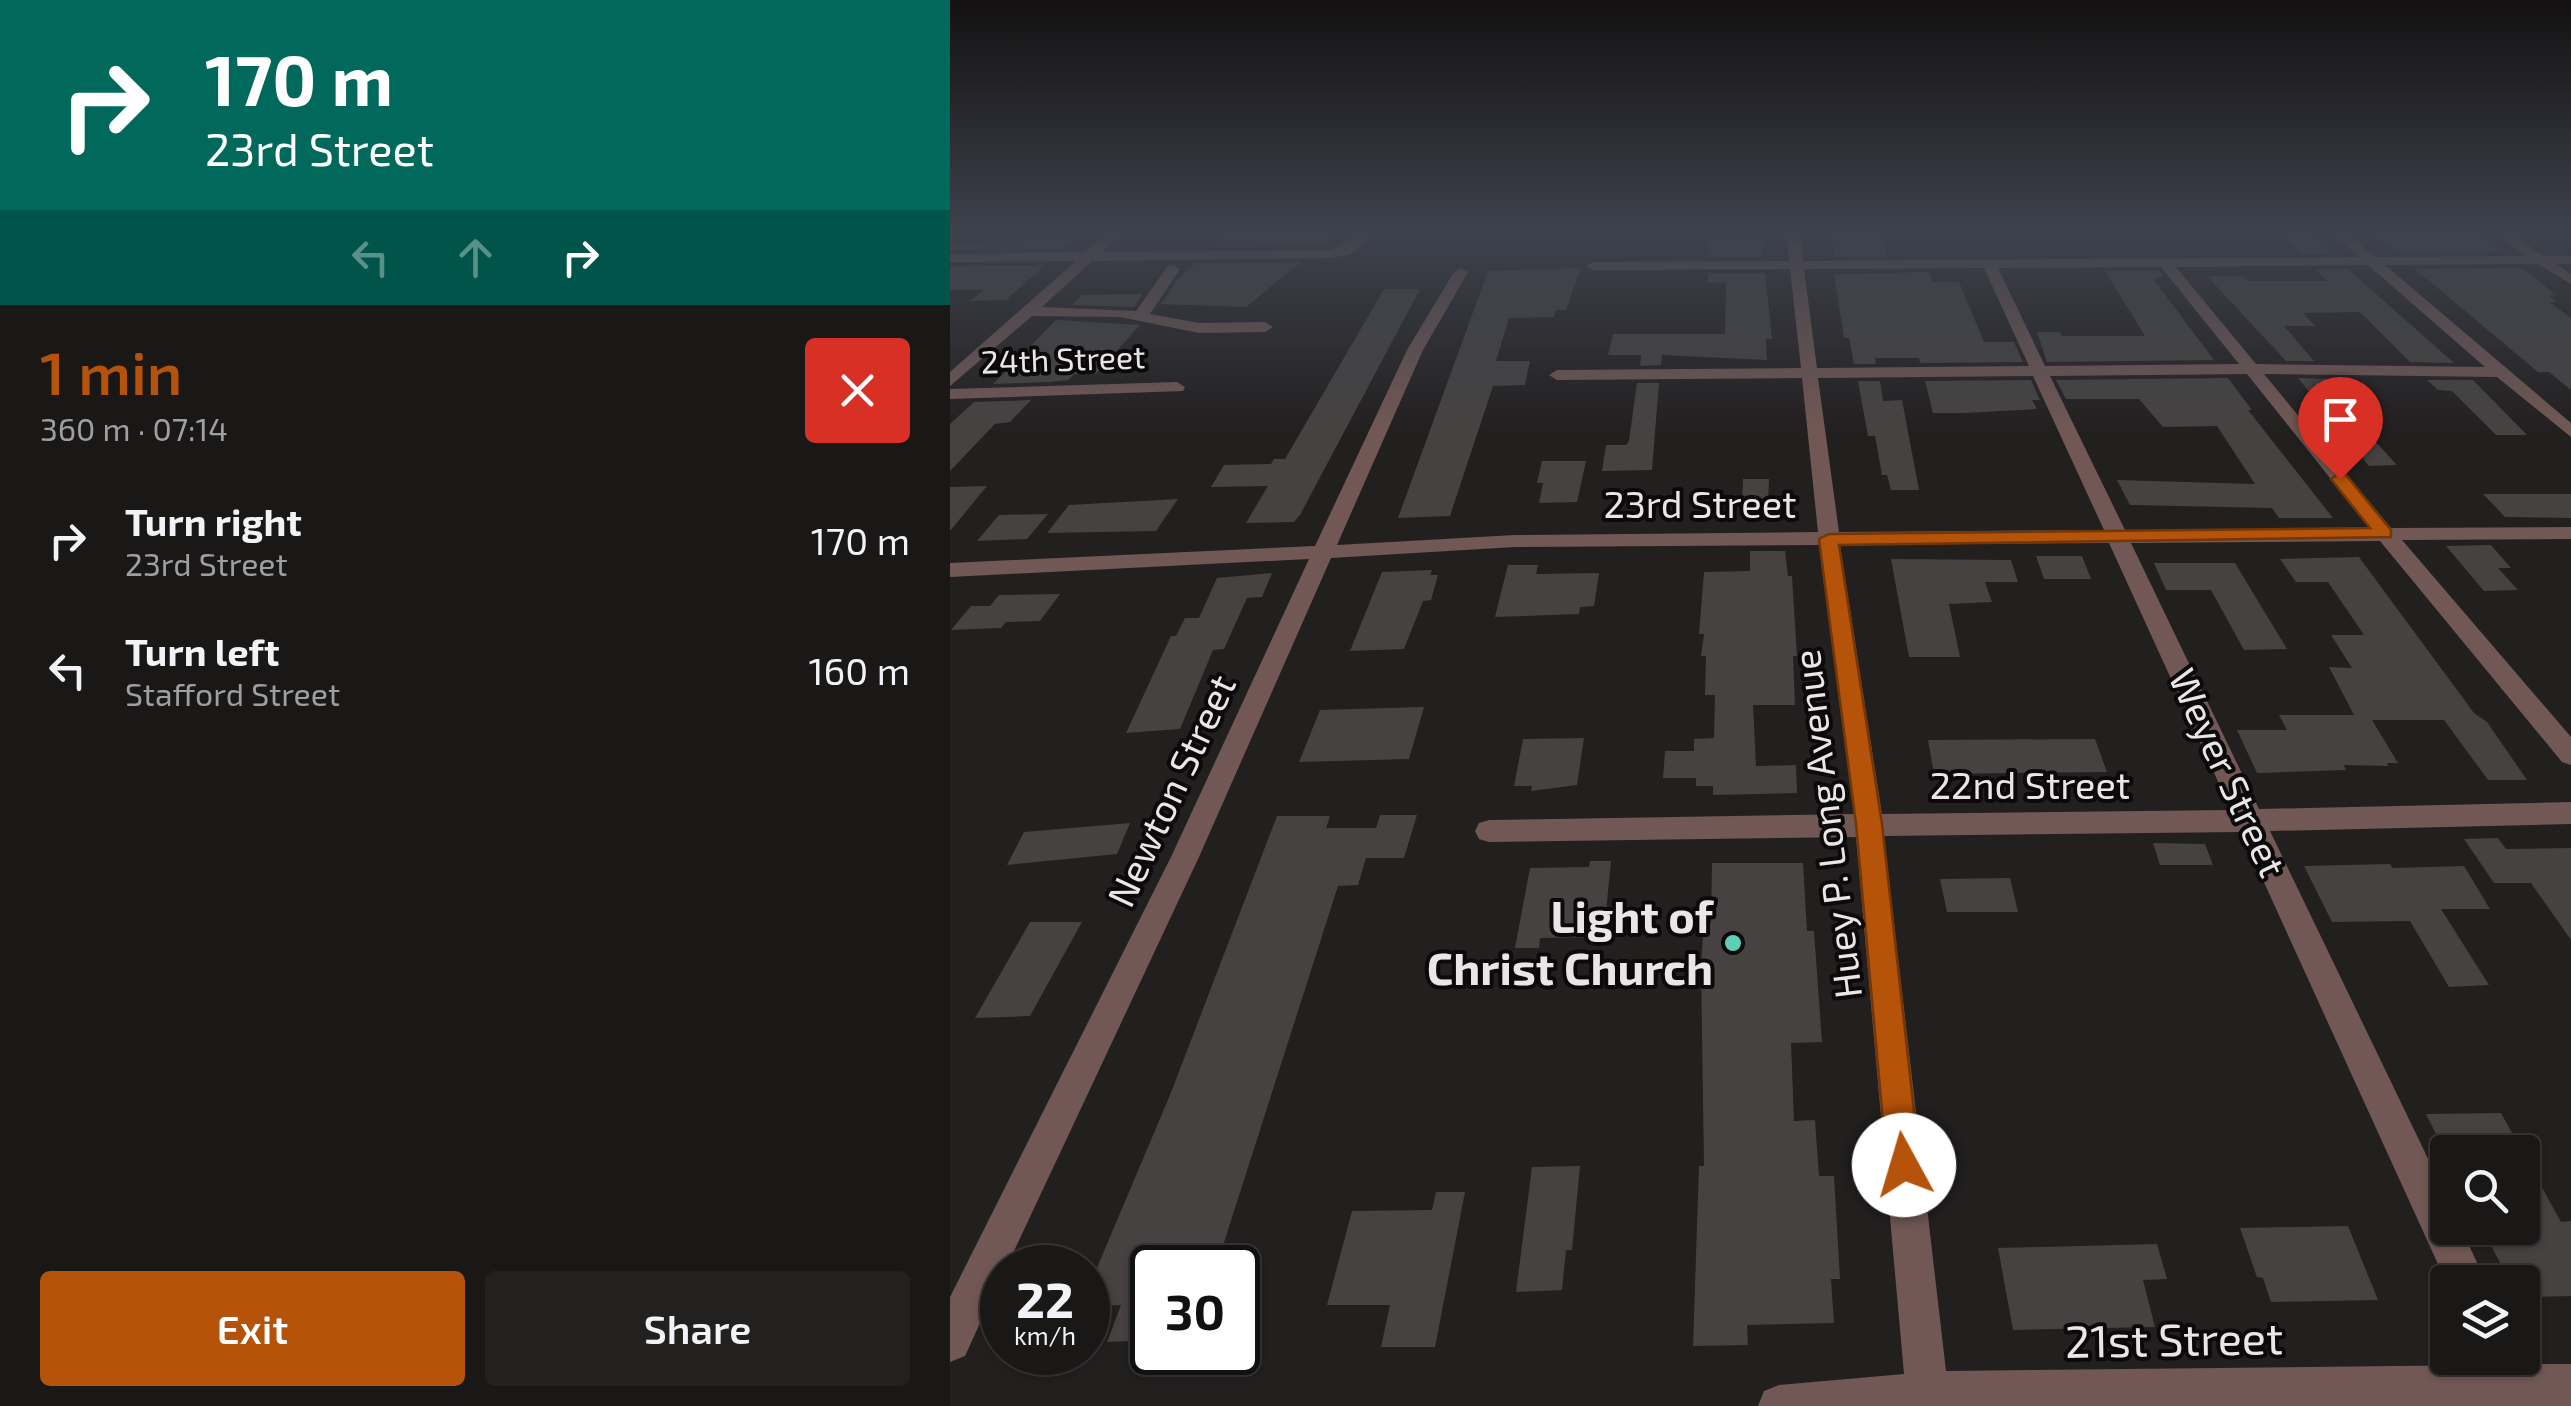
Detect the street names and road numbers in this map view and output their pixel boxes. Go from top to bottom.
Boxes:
street label: 24th Street [980,336,1146,380]
street label: 23rd Street [1603,480,1797,526]
street label: Huey P. Long Avenue [1782,647,1870,1001]
street label: Weyer Street [2161,661,2297,884]
street label: Newton Street [1096,667,1244,913]
street label: 22nd Street [1930,761,2130,807]
street label: 21st Street [2064,1309,2284,1367]

